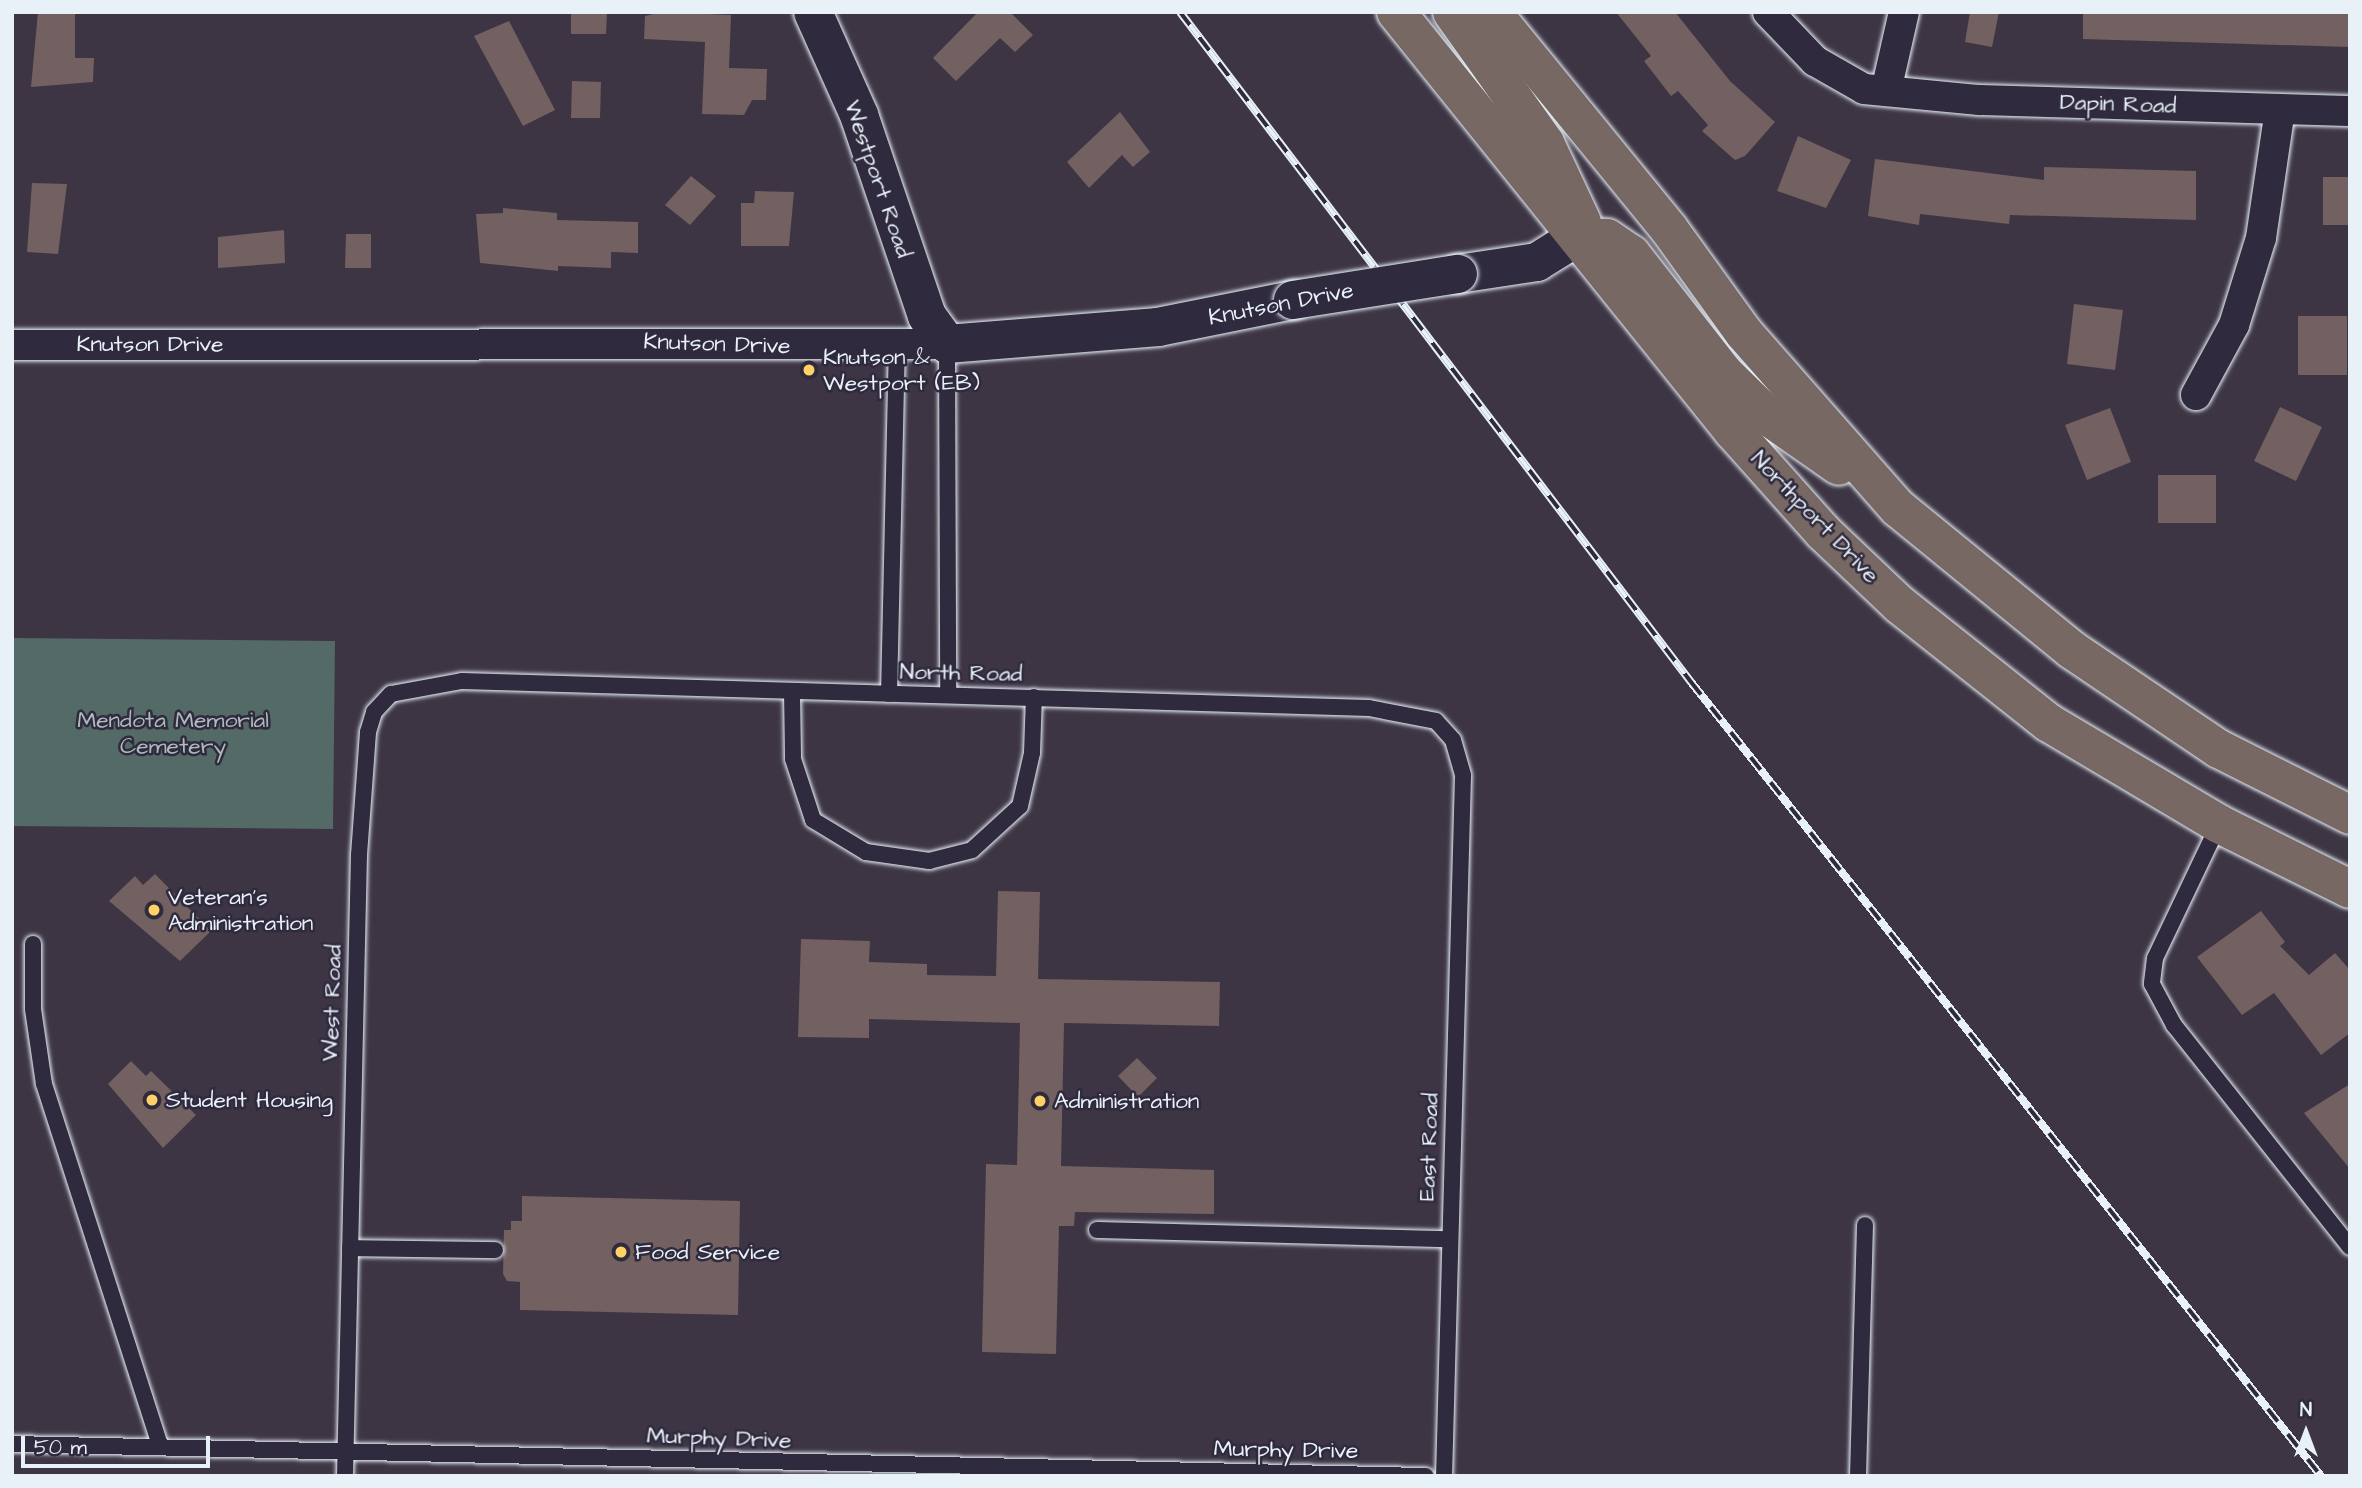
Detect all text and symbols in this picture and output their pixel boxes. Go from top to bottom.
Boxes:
street label: Dapin Road [2059,88,2177,120]
street label: Westport Road [838,97,918,261]
street label: Knutson Drive [1206,276,1356,332]
street label: Knutson Drive [643,328,791,360]
street label: Knutson Drive [76,330,224,358]
place label: Knutson & Westport (EB) [823,343,980,397]
marker: Knutson & Westport (EB) [801,362,817,378]
street label: Northport Drive [1745,445,1885,589]
street label: North Road [899,658,1023,688]
park label: Mendota Memorial Cemetery [77,706,269,760]
place label: Veteran's Administration [168,883,313,937]
marker: Veteran's Administration [146,902,162,918]
street label: West Road [316,944,348,1062]
place label: Student Housing [166,1086,333,1114]
place label: Administration [1054,1087,1199,1115]
marker: Student Housing [144,1092,160,1108]
street label: East Road [1413,1092,1445,1202]
marker: Administration [1032,1093,1048,1109]
place label: Food Service [635,1238,780,1266]
marker: Food Service [613,1244,629,1260]
north arrow [2271,1397,2341,1467]
text: N [2300,1397,2312,1424]
scale bar [24,1422,214,1466]
street label: Murphy Drive [646,1422,792,1454]
text: 50 m [34,1433,87,1462]
street label: Murphy Drive [1213,1435,1359,1465]

